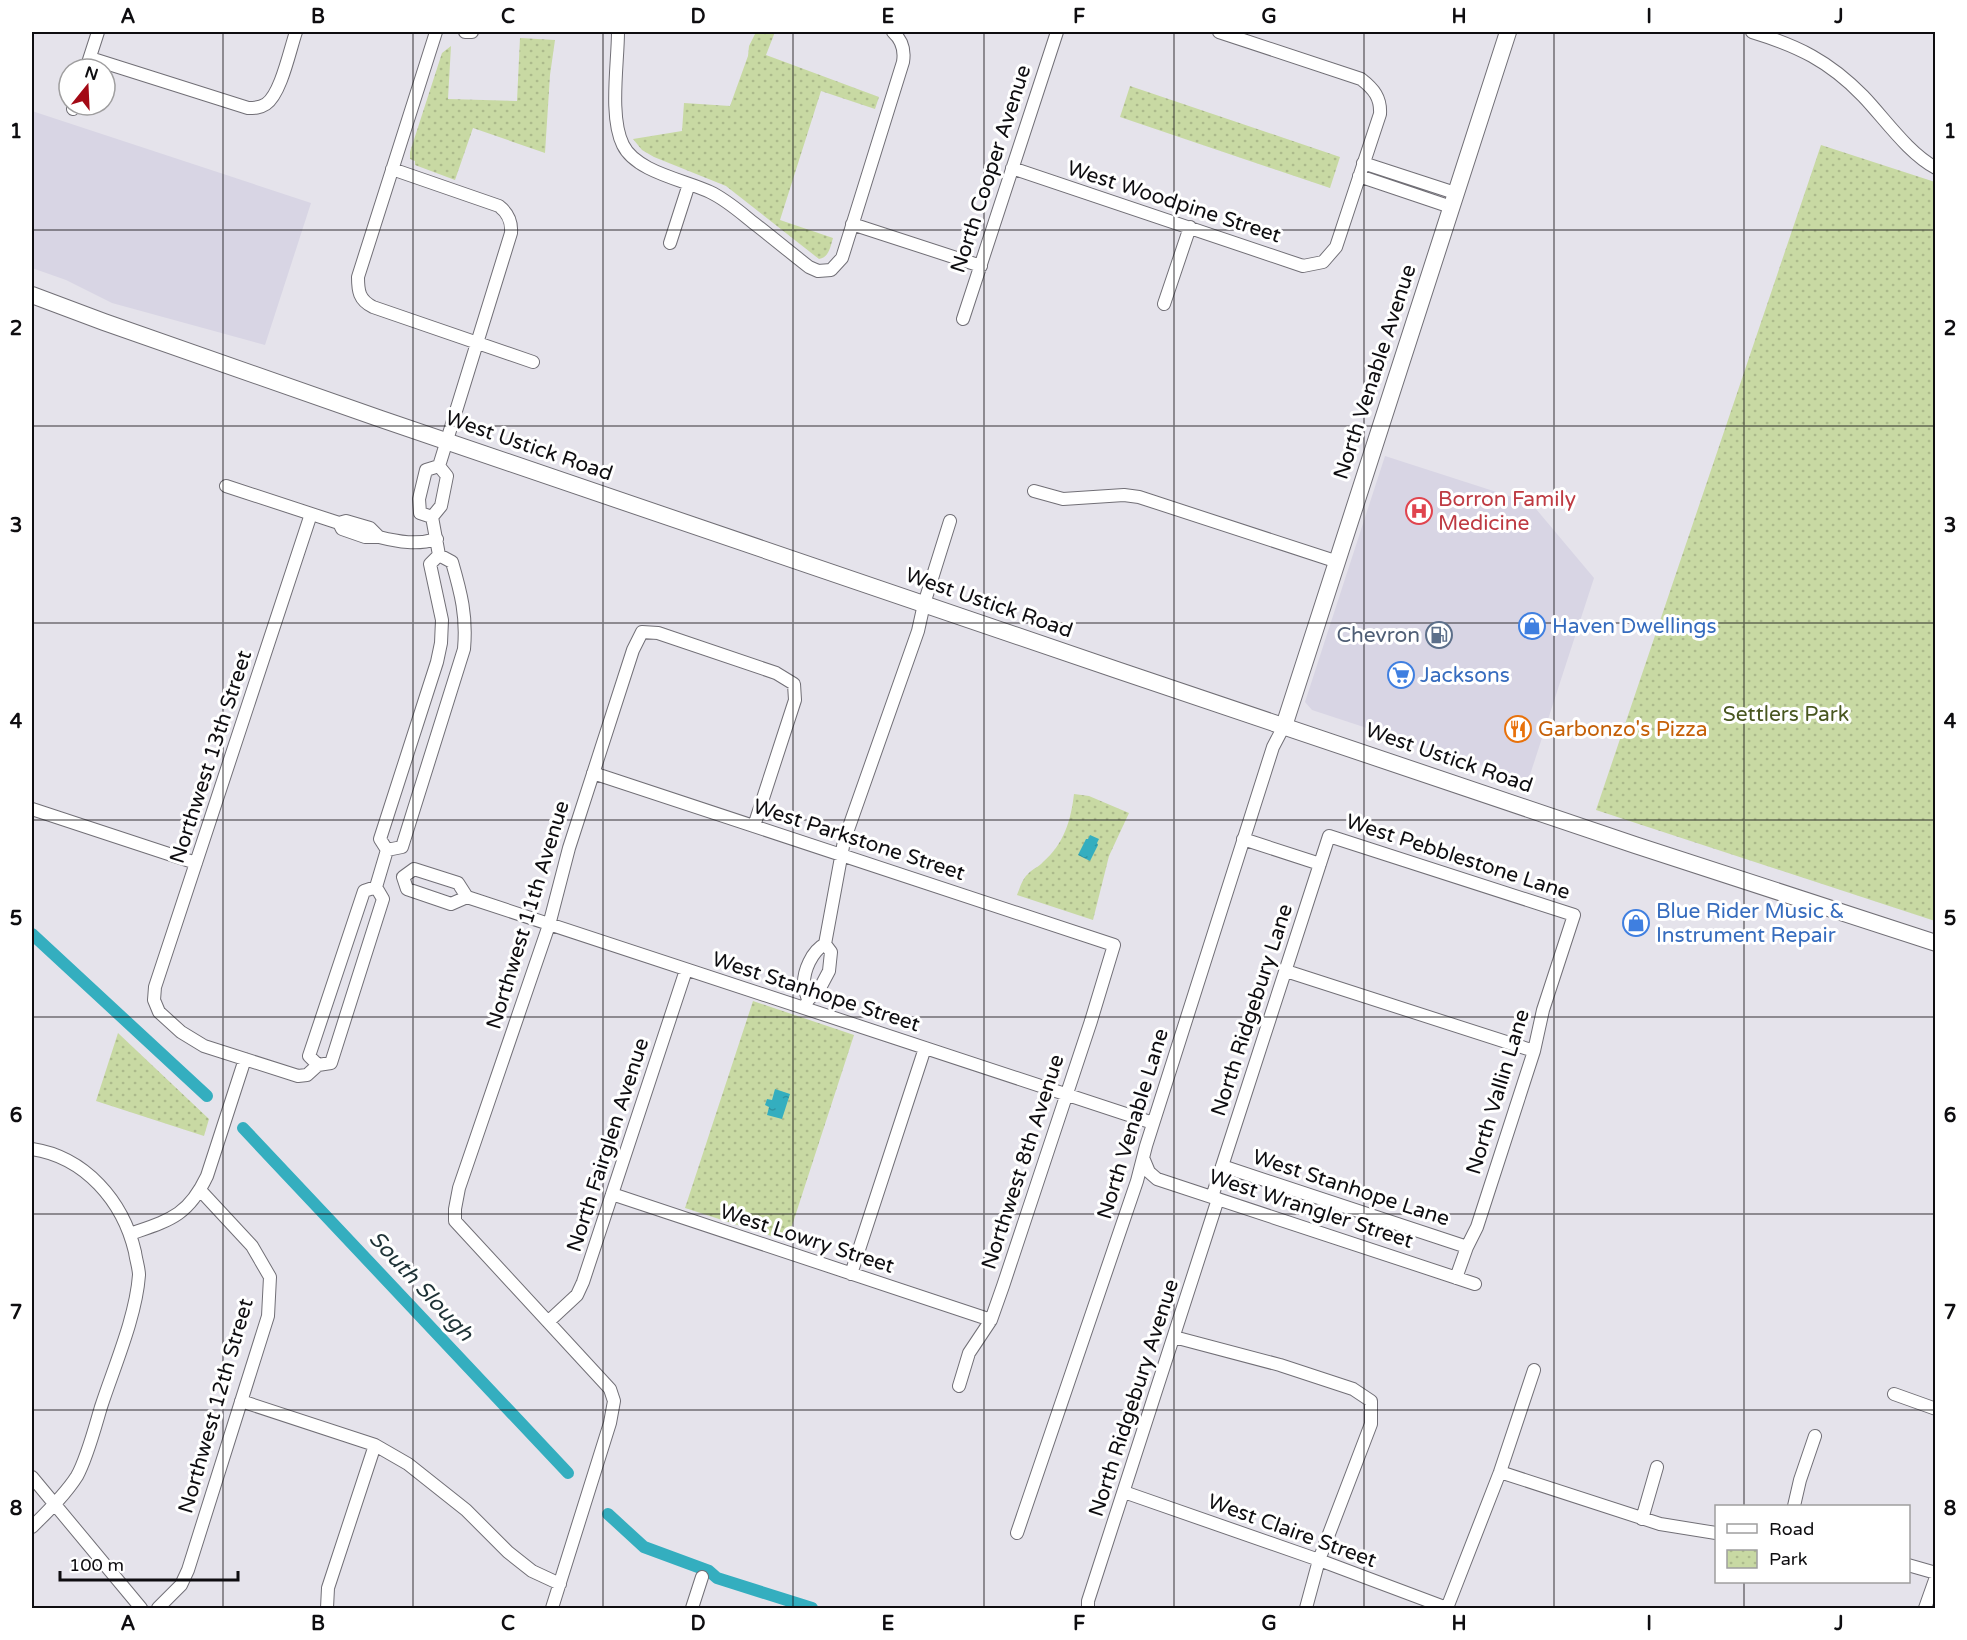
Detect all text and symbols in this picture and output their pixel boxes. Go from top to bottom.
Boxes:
text: A [121,5,136,29]
text: B [311,5,325,29]
text: C [501,5,515,29]
text: D [690,5,706,29]
text: E [882,5,895,29]
text: F [1073,5,1085,29]
text: G [1261,5,1277,29]
text: H [1451,5,1467,29]
text: I [1646,5,1652,29]
text: J [1833,5,1844,29]
north arrow [57,57,117,117]
text: N [82,62,101,85]
street label: North Cooper Avenue [946,62,1036,276]
text: 1 [10,120,22,144]
text: 1 [1944,120,1956,144]
street label: West Woodpine Street [1064,156,1284,248]
street label: North Venable Avenue [1328,261,1422,483]
text: 2 [10,317,22,341]
text: 2 [1944,317,1956,341]
street label: West Ustick Road [442,406,616,486]
place label: Borron Family Medicine [1438,487,1576,536]
hospital icon: Borron Family Medicine [1404,496,1434,526]
text: 3 [10,514,22,538]
text: 3 [1944,514,1956,538]
street label: West Ustick Road [902,563,1076,643]
shop icon: Haven Dwellings [1517,611,1547,641]
place label: Haven Dwellings [1552,614,1717,639]
fuel station icon: Chevron [1424,620,1454,650]
place label: Chevron [1336,623,1420,648]
street label: Northwest 13th Street [165,647,257,867]
supermarket icon: Jacksons [1386,660,1416,690]
place label: Jacksons [1420,663,1510,688]
park label: Settlers Park [1723,702,1849,727]
text: 4 [10,710,23,734]
text: 4 [1944,710,1957,734]
restaurant icon: Garbonzo's Pizza [1503,714,1533,744]
place label: Garbonzo's Pizza [1538,717,1708,742]
street label: West Ustick Road [1362,718,1536,798]
street label: West Parkstone Street [750,794,968,886]
street label: Northwest 11th Avenue [481,798,575,1032]
street label: West Pebblestone Lane [1343,809,1573,905]
place label: Blue Rider Music & Instrument Repair [1656,899,1845,948]
street label: North Ridgebury Lane [1206,901,1298,1119]
text: 5 [10,907,22,931]
text: 5 [1944,907,1956,931]
shop icon: Blue Rider Music & Instrument Repair [1621,908,1651,938]
street label: West Stanhope Street [709,947,923,1037]
street label: North Vallin Lane [1461,1006,1535,1178]
street label: North Venable Lane [1092,1026,1174,1222]
street label: North Fairglen Avenue [562,1035,654,1255]
street label: Northwest 8th Avenue [976,1051,1070,1273]
text: 6 [10,1104,22,1128]
text: 6 [1944,1104,1956,1128]
street label: West Stanhope Lane [1249,1144,1453,1232]
street label: West Wrangler Street [1206,1164,1416,1254]
street label: West Lowry Street [717,1199,897,1279]
water label: South Slough [363,1226,479,1347]
street label: North Ridgebury Avenue [1084,1276,1184,1520]
street label: Northwest 12th Street [173,1296,259,1516]
text: 7 [10,1301,22,1325]
text: 7 [1944,1301,1956,1325]
street label: West Claire Street [1204,1489,1380,1573]
text: 8 [10,1497,22,1521]
text: 8 [1944,1497,1956,1521]
legend [1715,1505,1910,1583]
text: Road [1769,1518,1814,1540]
scale bar [60,1544,238,1582]
text: Park [1769,1548,1808,1570]
text: 100 m [69,1554,124,1576]
text: A [121,1612,136,1636]
text: B [311,1612,325,1636]
text: C [501,1612,515,1636]
text: D [690,1612,706,1636]
text: E [882,1612,895,1636]
text: F [1073,1612,1085,1636]
text: G [1261,1612,1277,1636]
text: H [1451,1612,1467,1636]
text: I [1646,1612,1652,1636]
text: J [1833,1612,1844,1636]

